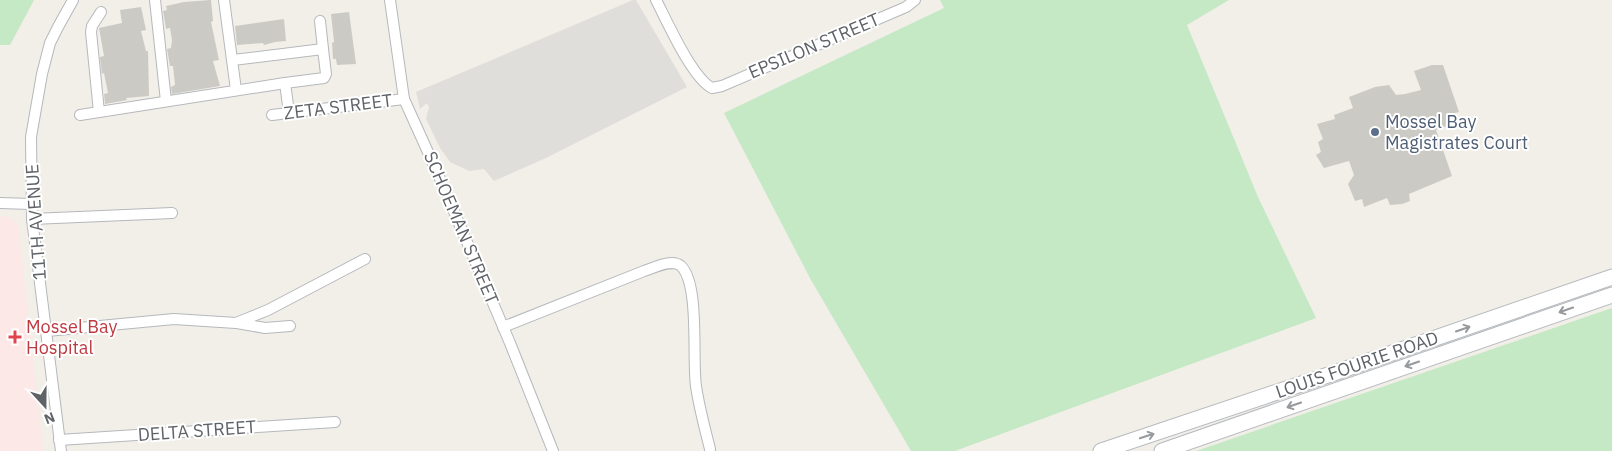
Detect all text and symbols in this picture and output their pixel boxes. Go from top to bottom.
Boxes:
street label: EPSILON STREET [745,7,883,84]
street label: ZETA STREET [282,88,394,125]
place label: Mossel Bay Magistrates Court [1385,110,1528,154]
marker: Mossel Bay Magistrates Court [1369,126,1381,138]
street label: SCHOEMAN STREET [419,148,504,308]
street label: 11TH AVENUE [20,163,51,281]
one-way arrow [1558,306,1574,316]
place label: Mossel Bay Hospital [26,315,117,359]
one-way arrow [1454,323,1470,333]
street label: LOUIS FOURIE ROAD [1272,326,1441,403]
marker: Mossel Bay Hospital [8,330,22,344]
one-way arrow [1405,360,1421,369]
north arrow [20,381,70,431]
one-way arrow [1287,400,1303,410]
text: N [42,408,58,428]
street label: DELTA STREET [137,415,257,446]
one-way arrow [1139,430,1155,440]

